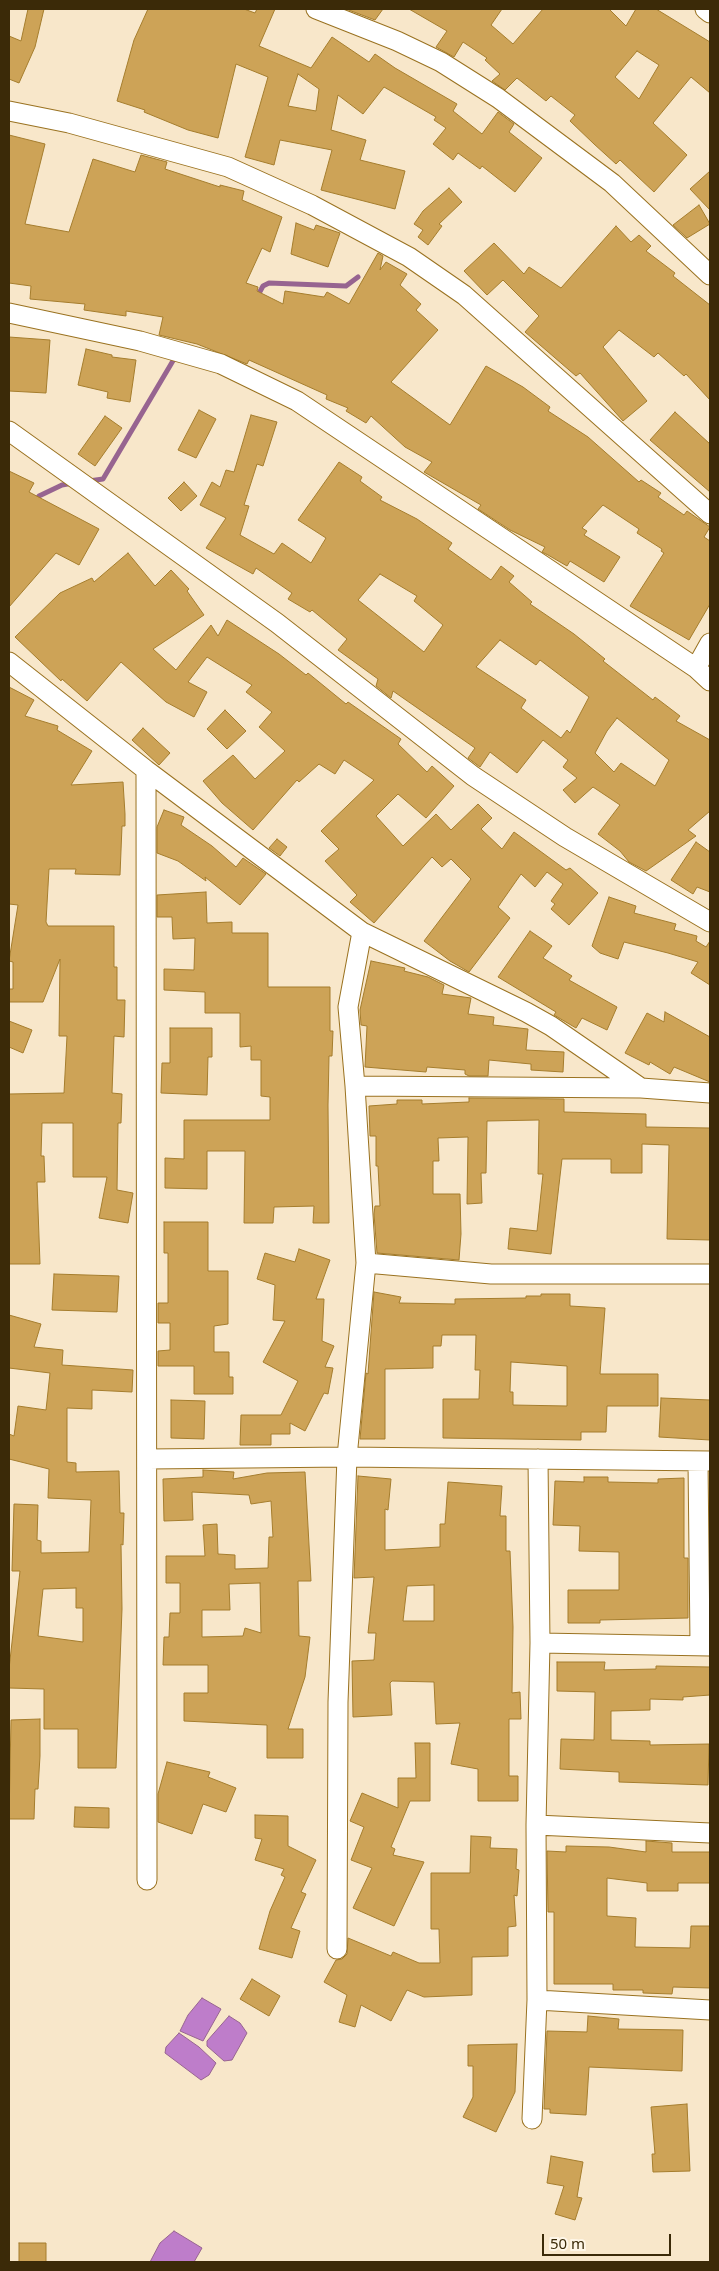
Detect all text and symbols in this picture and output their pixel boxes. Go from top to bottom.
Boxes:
scale bar [544,2224,673,2256]
text: 50 m [550,2233,585,2253]

